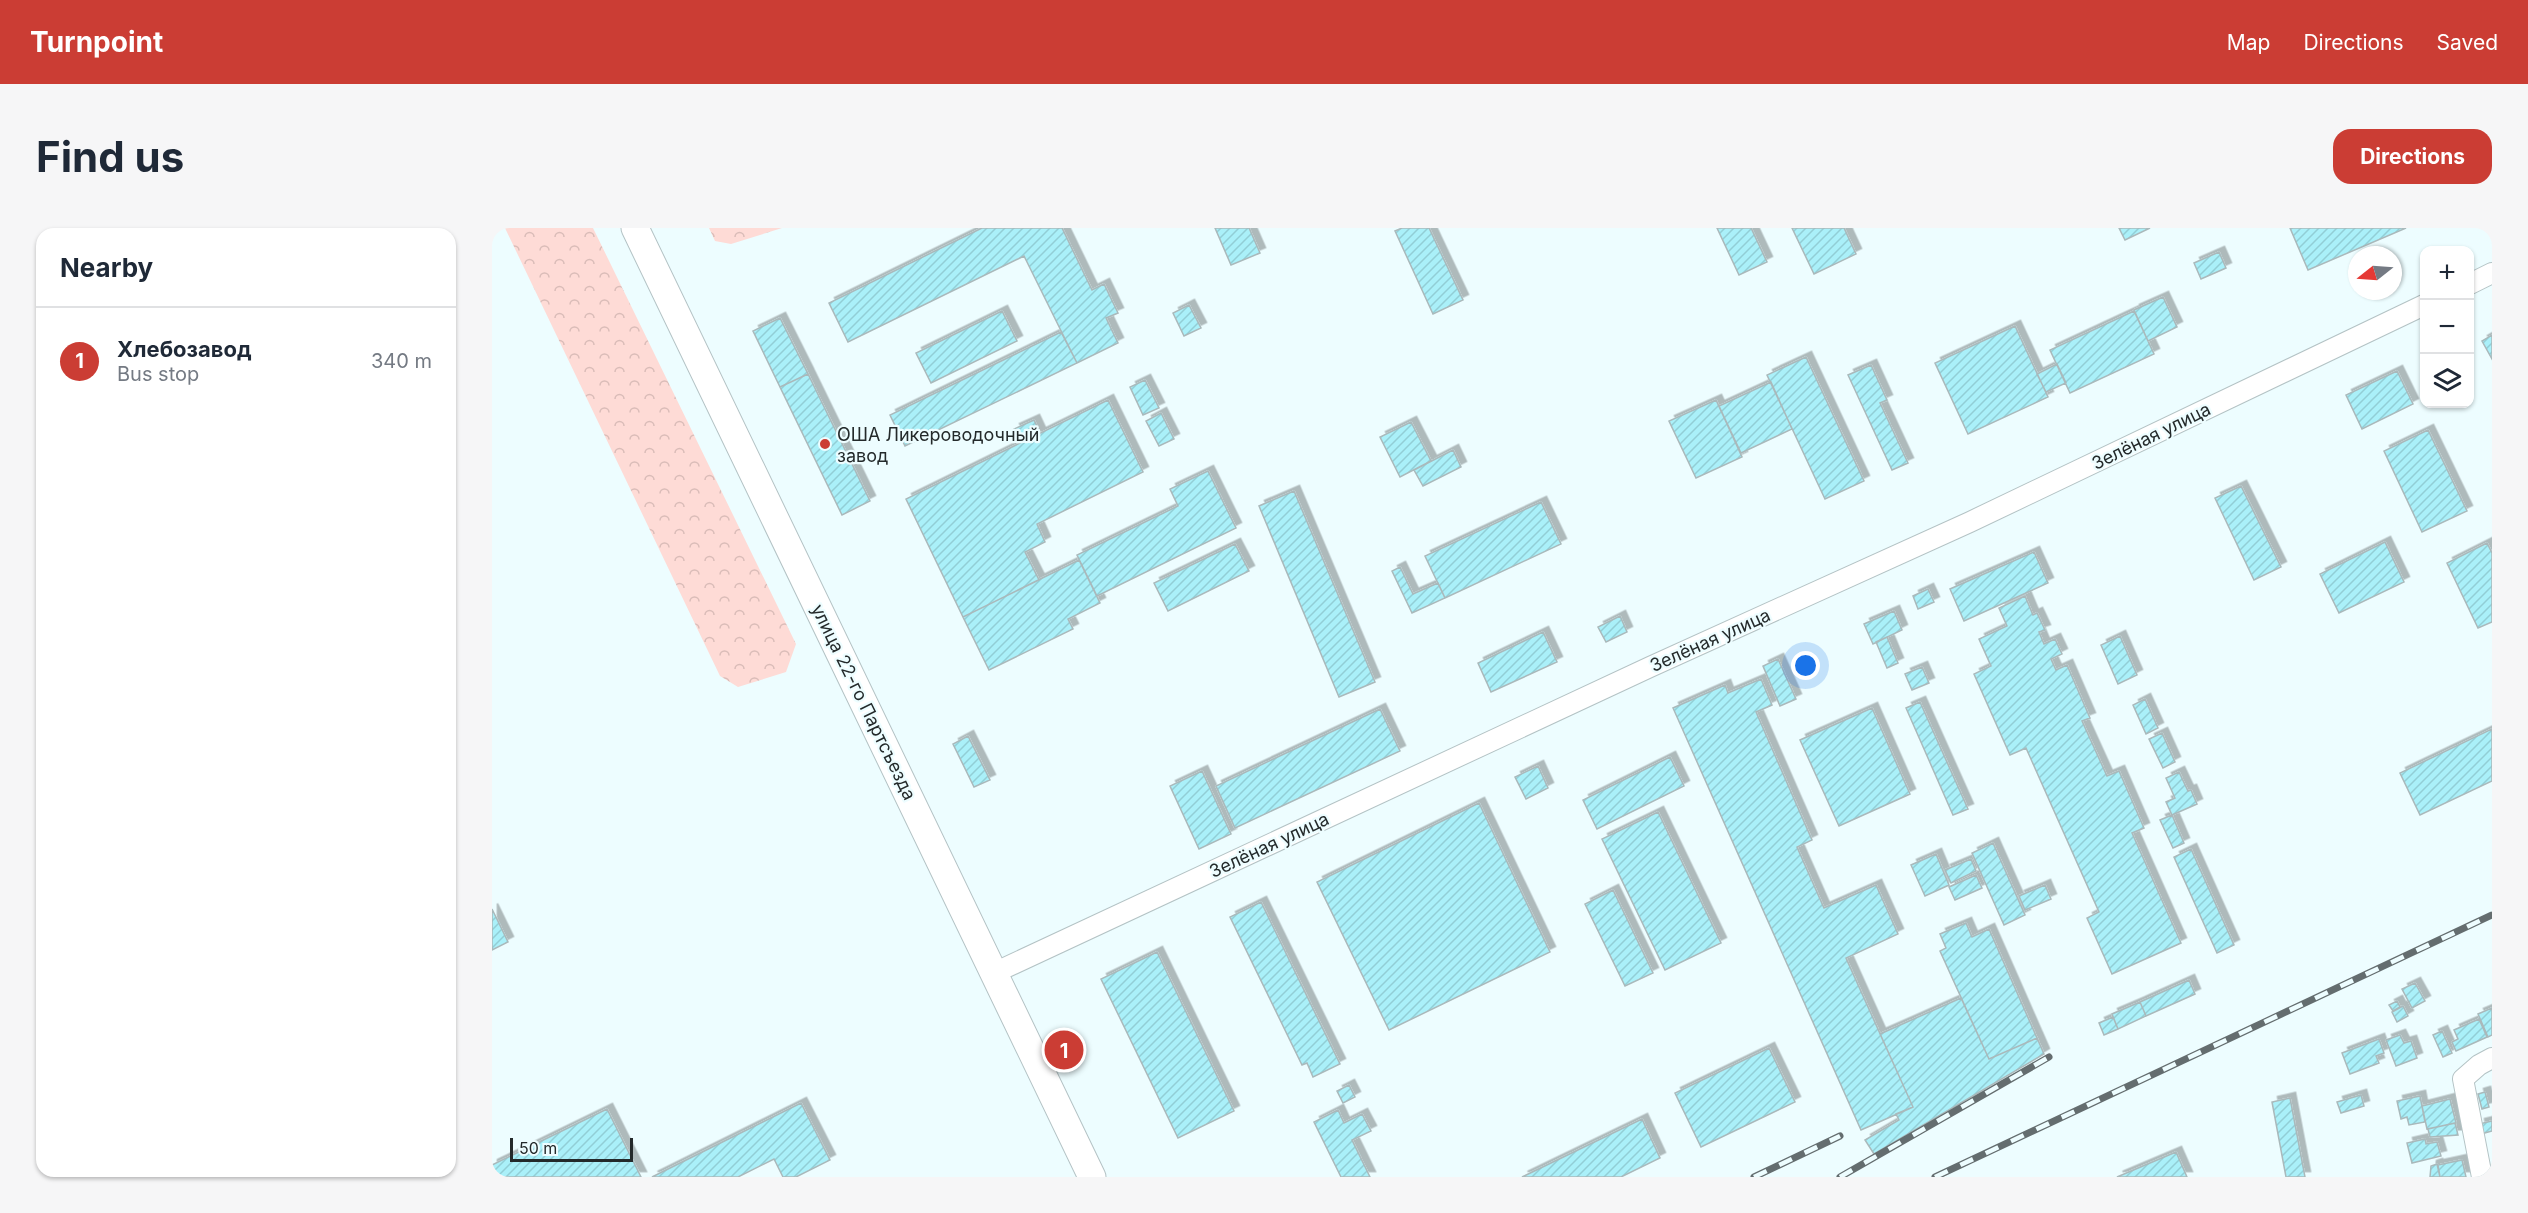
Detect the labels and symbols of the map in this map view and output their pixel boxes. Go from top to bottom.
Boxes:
north arrow [2348,246,2402,300]
street label: Зелёная улица [2088,398,2214,474]
place label: ОША Ликероводочный завод [837,424,1039,466]
marker: ОША Ликероводочный завод [818,437,832,451]
street label: улица 22-го Партсъезда [807,601,921,803]
street label: Зелёная улица [1647,604,1773,676]
your location [1791,651,1820,680]
street label: Зелёная улица [1206,808,1332,882]
pin: 1 [1044,1028,1084,1072]
scale bar [510,1135,633,1162]

